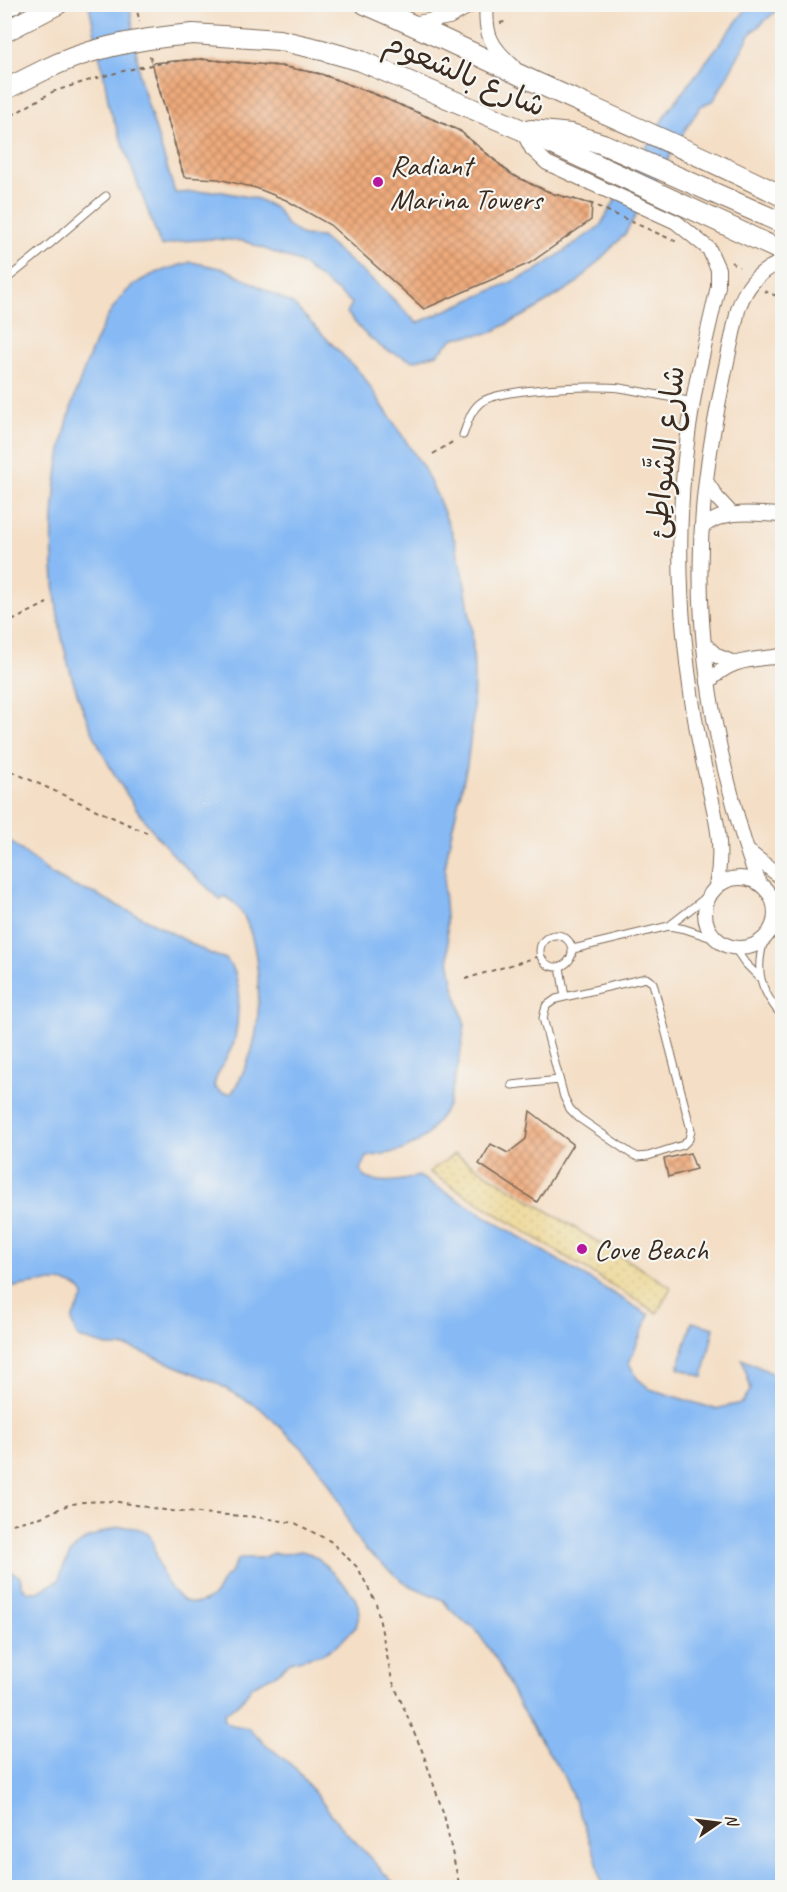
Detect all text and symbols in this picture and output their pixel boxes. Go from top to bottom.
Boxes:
street label: شارع بالشعوم [377,23,552,129]
place label: Radiant Marina Towers [390,146,545,218]
marker: Radiant Marina Towers [371,175,385,189]
street label: شارع الشَّواطِئ [634,363,695,540]
place label: Cove Beach [594,1230,709,1268]
marker: Cove Beach [575,1242,589,1256]
north arrow [688,1793,748,1853]
text: N [721,1812,743,1830]

